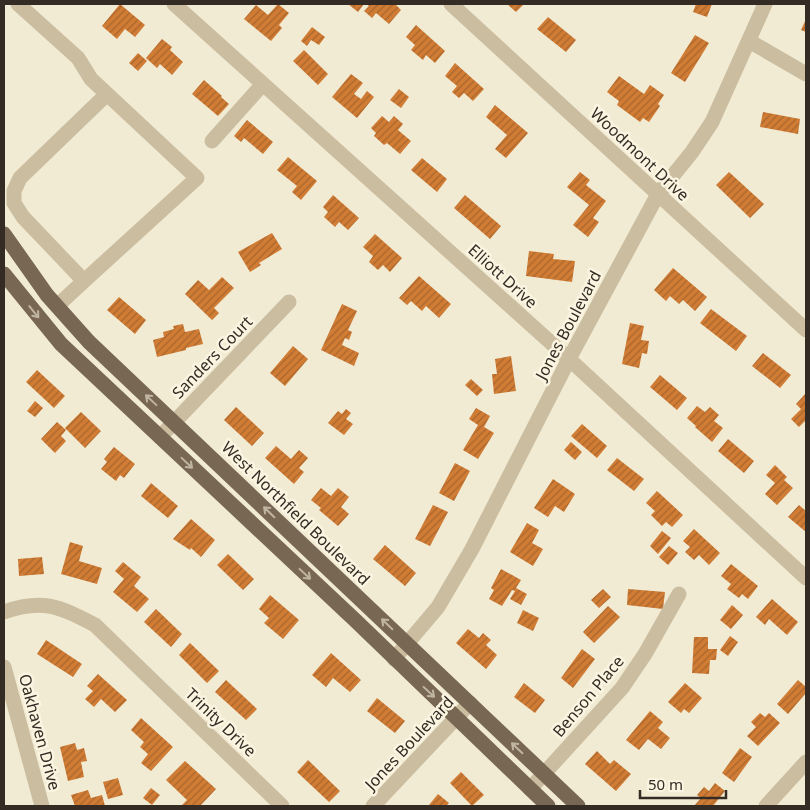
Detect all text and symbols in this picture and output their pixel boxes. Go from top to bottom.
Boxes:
street label: Woodmont Drive [586,102,694,206]
street label: Elliott Drive [464,239,542,313]
street label: Jones Boulevard [529,266,606,385]
one-way arrow [29,305,40,318]
street label: Sanders Court [167,311,257,403]
one-way arrow [145,394,158,406]
street label: West Northfield Boulevard [217,436,375,590]
one-way arrow [181,457,193,469]
one-way arrow [263,506,276,518]
one-way arrow [299,568,312,580]
one-way arrow [381,618,393,630]
street label: Benson Place [547,651,629,741]
street label: Oakhaven Drive [14,671,66,793]
street label: Trinity Drive [181,683,261,761]
one-way arrow [423,686,435,698]
street label: Jones Boulevard [358,691,458,796]
one-way arrow [511,742,524,754]
scale bar [640,768,726,800]
text: 50 m [648,774,683,794]

